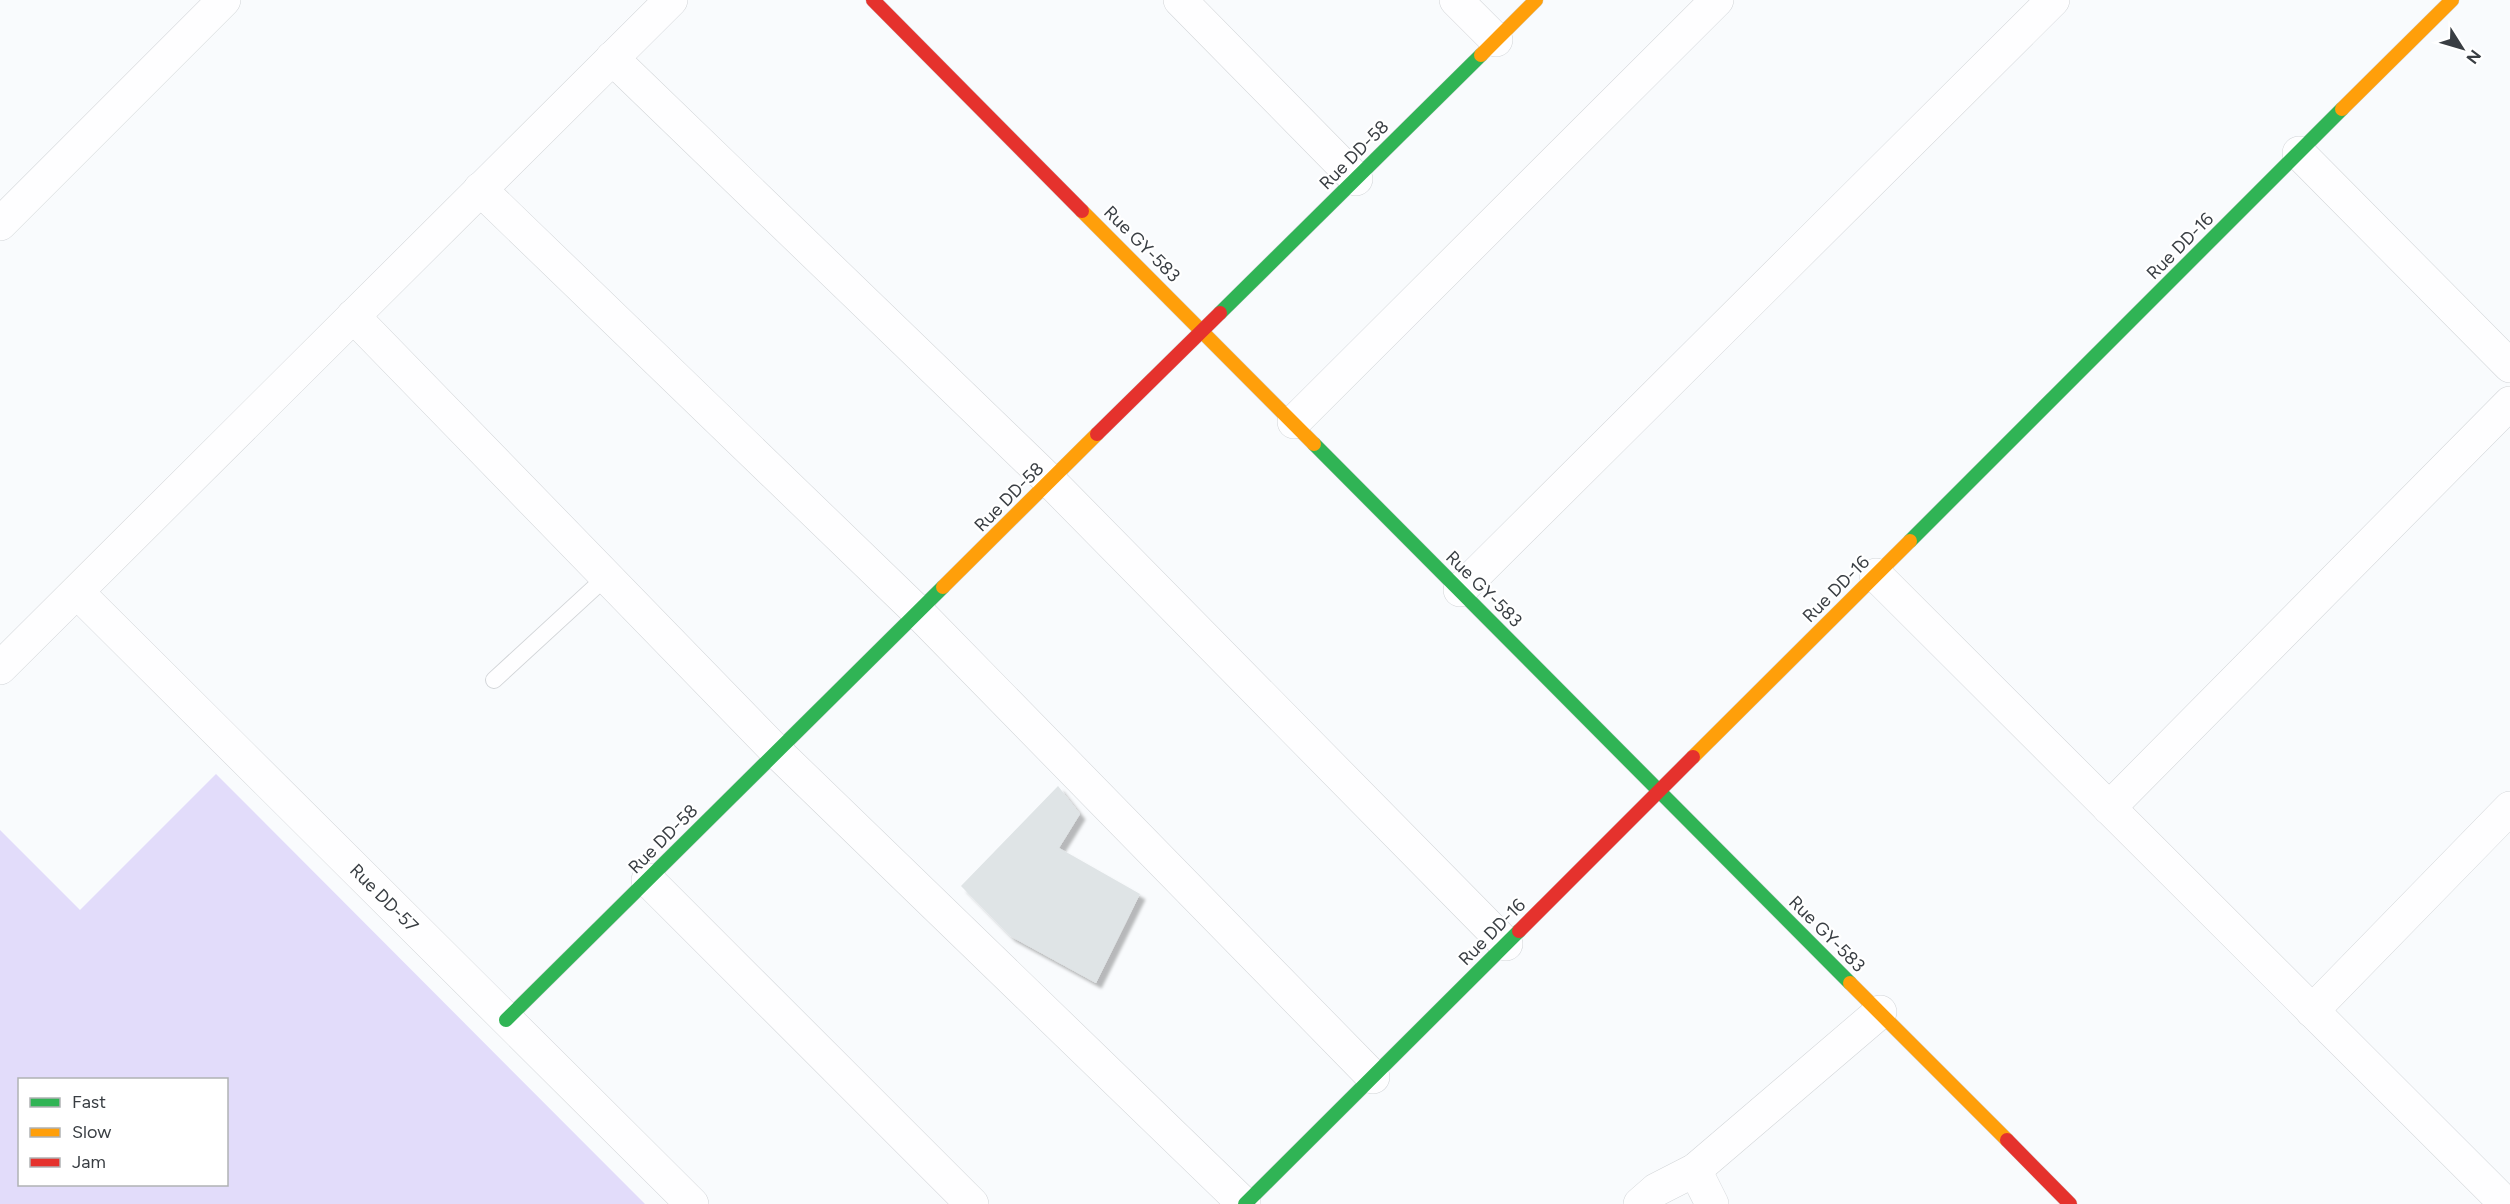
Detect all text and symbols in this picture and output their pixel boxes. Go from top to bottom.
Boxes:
north arrow [2432,18,2492,78]
text: N [2462,46,2485,67]
street label: Rue DD-58 [1315,116,1393,194]
street label: Rue GY-583 [1099,201,1185,287]
street label: Rue DD-16 [2142,208,2218,284]
street label: Rue DD-58 [970,458,1048,536]
street label: Rue GY-583 [1441,546,1527,632]
street label: Rue DD-16 [1798,551,1874,627]
street label: Rue DD-58 [624,800,702,878]
street label: Rue DD-57 [345,859,423,937]
street label: Rue GY-583 [1784,891,1870,977]
street label: Rue DD-16 [1454,894,1530,970]
legend [18,1078,228,1186]
text: Fast [72,1091,106,1113]
text: Slow [72,1121,111,1143]
text: Jam [72,1151,106,1173]

